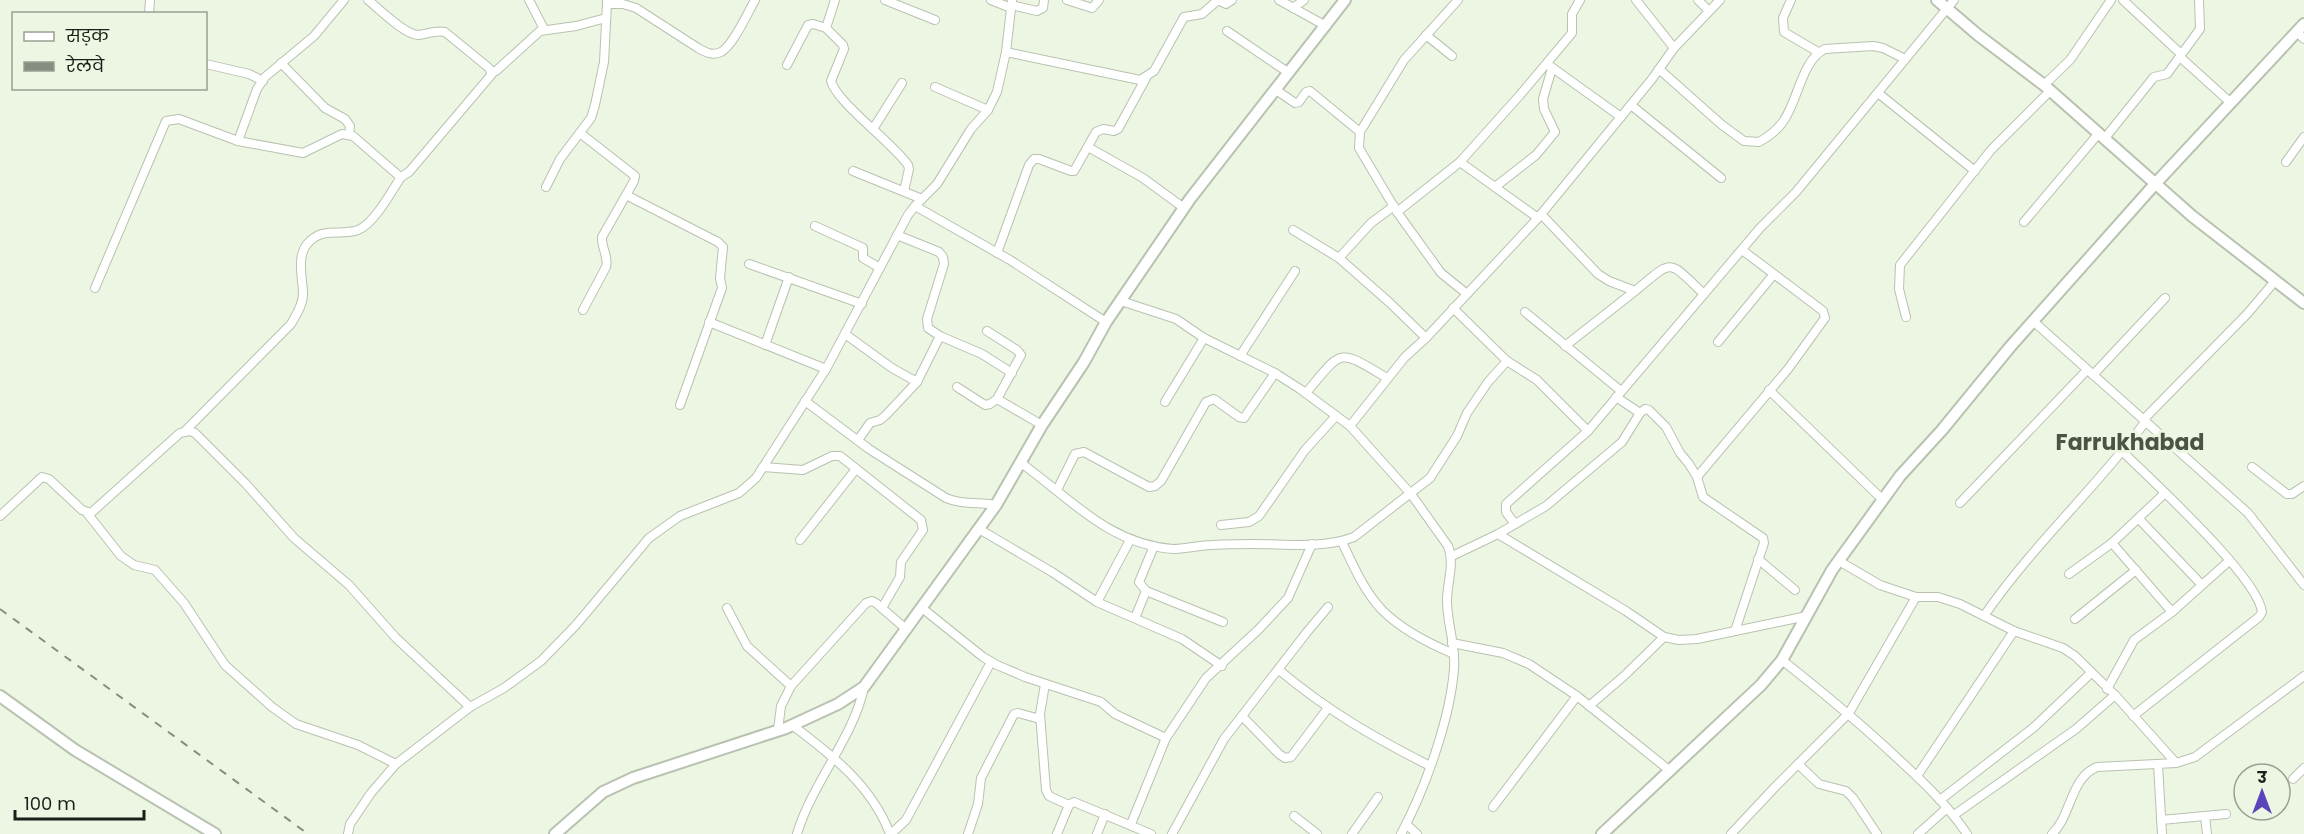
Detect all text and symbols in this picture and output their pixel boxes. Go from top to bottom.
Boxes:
legend [12,12,207,90]
text: सड़क [65,23,110,48]
text: रेलवे [65,53,105,78]
district label: Farrukhabad [2056,427,2204,458]
north arrow [2232,762,2292,822]
text: उ [2256,766,2267,789]
scale bar [15,783,144,821]
text: 100 m [24,791,76,816]

